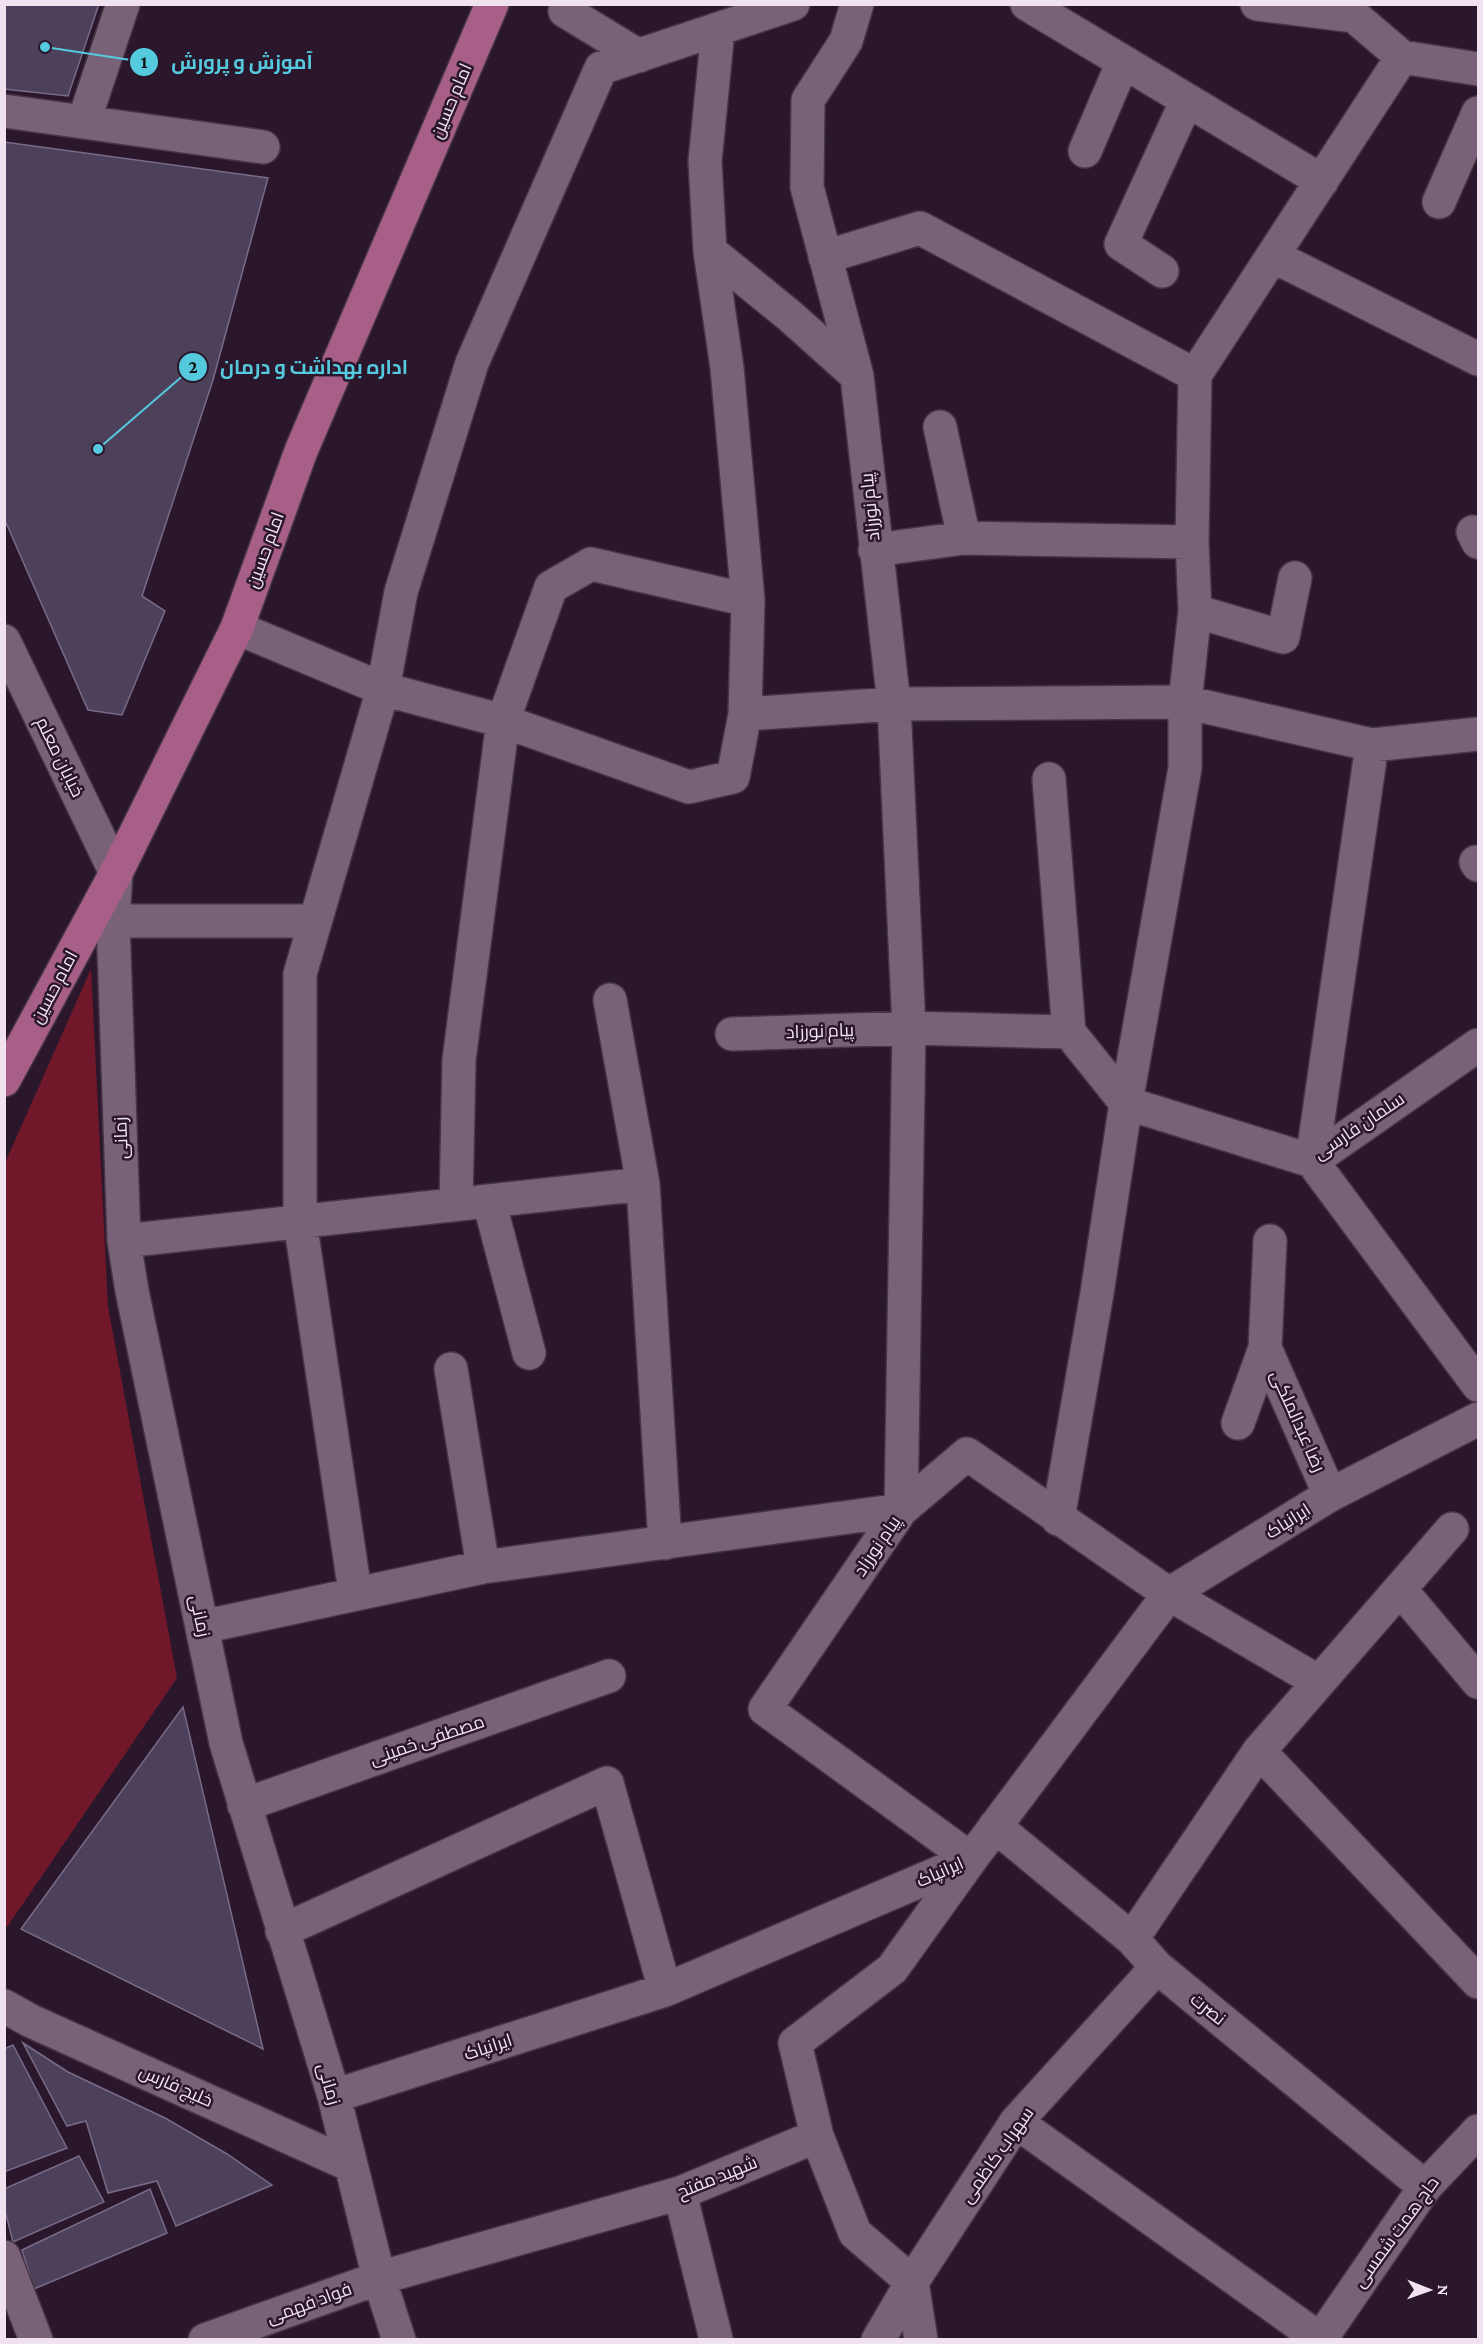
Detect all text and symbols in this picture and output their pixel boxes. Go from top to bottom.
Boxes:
callout: آموزش و پرورش [129,43,324,81]
text: آموزش و پرورش [171,51,314,76]
text: 1 [141,52,148,72]
street label: امام حسین [426,60,478,142]
callout: اداره بهداشت و درمان [178,348,420,386]
text: اداره بهداشت و درمان [220,356,408,380]
text: 2 [188,357,198,377]
street label: پیام نورزاد [856,472,886,542]
street label: امام حسین [242,509,290,592]
street label: خیابان معلم [30,714,88,801]
street label: امام حسین [26,947,83,1028]
street label: پیام نورزاد [786,1020,855,1044]
street label: سلمان فارسی [1310,1088,1409,1164]
street label: زمانی [110,1116,133,1160]
street label: رضا عبدالملکی [1266,1367,1329,1475]
street label: ایرانپاک [1262,1499,1315,1543]
street label: پیام نورزاد [850,1512,906,1581]
street label: زمانی [185,1593,214,1639]
street label: مصطفی خمینی [367,1711,487,1770]
street label: ایرانپاک [913,1853,967,1892]
street label: نصرت [1186,1989,1230,2030]
street label: ایرانپاک [461,2030,515,2065]
street label: خلیج فارس [135,2061,216,2113]
street label: زمانی [313,2061,344,2107]
street label: سهراب کاظمی [957,2103,1038,2207]
street label: شهید مفتح [674,2152,761,2204]
street label: حاج همت شمسی [1349,2173,1445,2292]
north arrow [1399,2260,1459,2320]
street label: فواد فهمی [264,2278,355,2329]
text: N [1435,2285,1452,2296]

